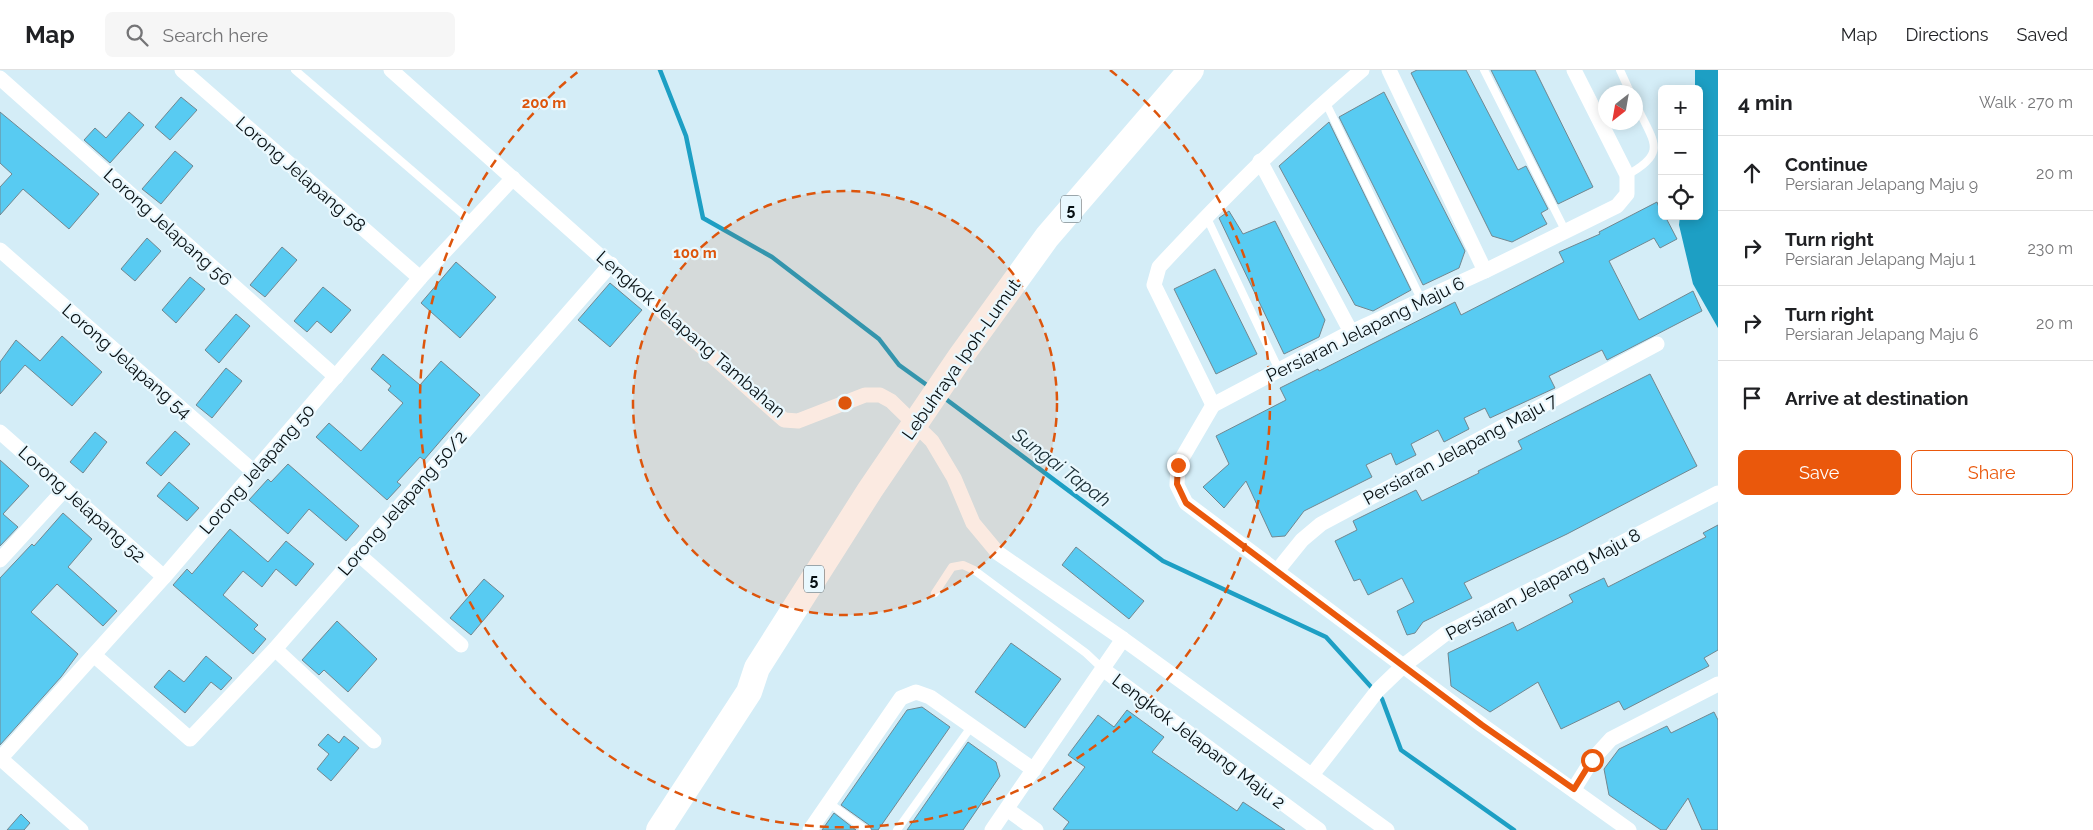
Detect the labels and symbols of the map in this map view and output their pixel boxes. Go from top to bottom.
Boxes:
north arrow [1598,85,1643,130]
text: 200 m [522,94,566,112]
street label: Lorong Jelapang 58 [232,112,370,236]
street label: Lorong Jelapang 56 [100,164,236,290]
road number: 5 [1061,196,1081,222]
text: 100 m [673,244,717,262]
street label: Lengkok Jelapang Tambahan [592,246,790,422]
street label: Persiaran Jelapang Maju 6 [1263,272,1468,386]
street label: Lebuhraya Ipoh-Lumut [897,274,1025,444]
street label: Lorong Jelapang 54 [58,299,196,423]
street label: Persiaran Jelapang Maju 7 [1360,389,1561,509]
centre of rings [836,394,854,412]
street label: Lorong Jelapang 50 [195,400,319,538]
water label: Sungai Tapah [1008,422,1115,511]
street label: Lorong Jelapang 50/2 [333,426,471,580]
street label: Lorong Jelapang 52 [14,441,150,567]
route end [1167,454,1190,477]
street label: Persiaran Jelapang Maju 8 [1442,524,1644,644]
road number: 5 [804,566,824,592]
street label: Lengkok Jelapang Maju 2 [1108,669,1290,813]
route start [1581,749,1604,772]

